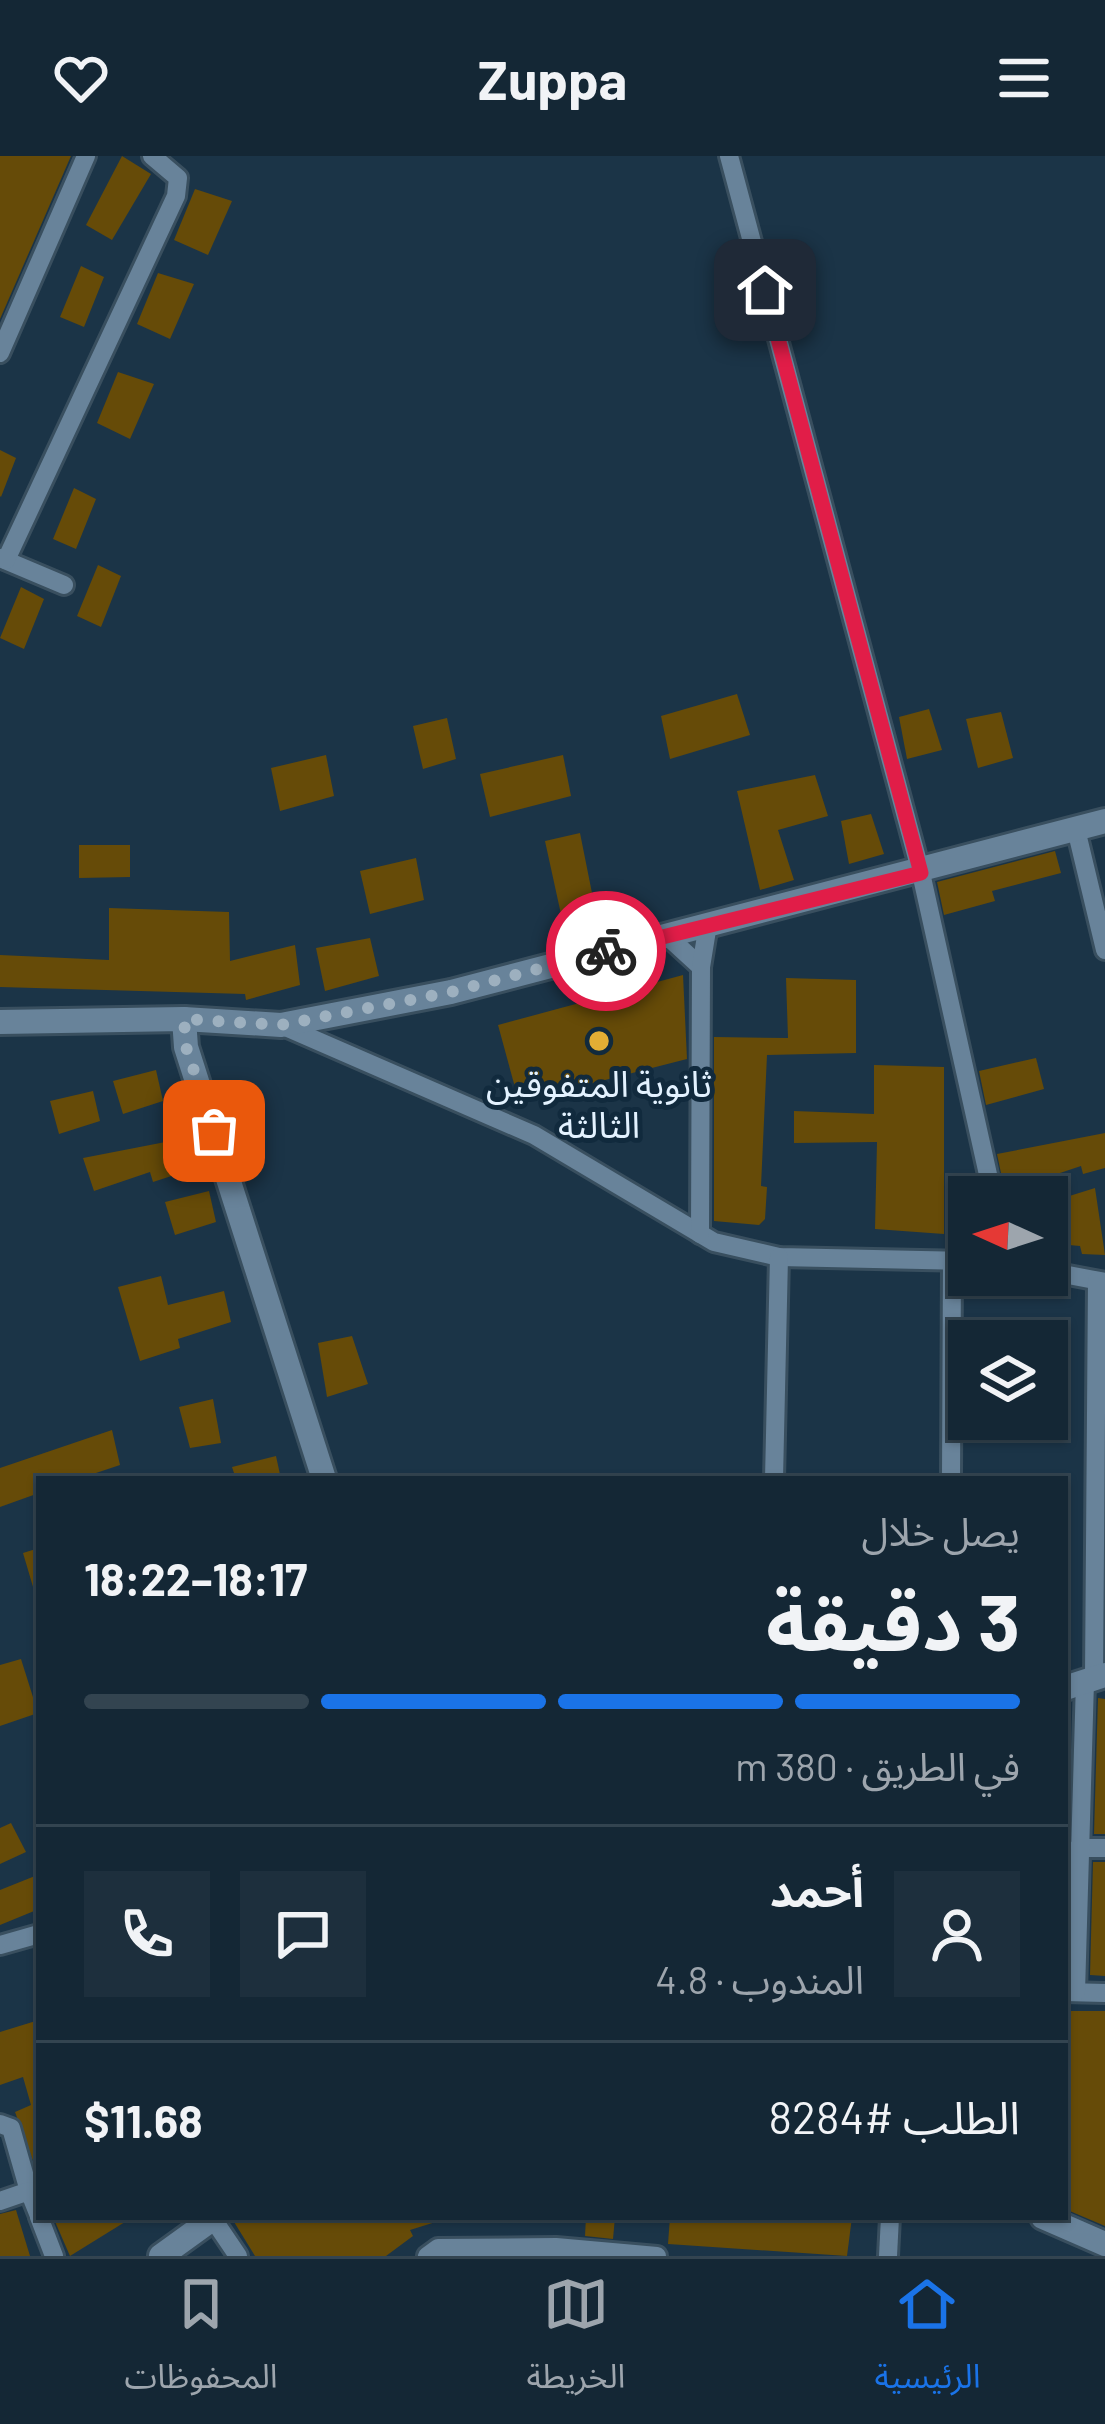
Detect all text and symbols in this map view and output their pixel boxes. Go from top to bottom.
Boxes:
icon: heart [48,45,114,111]
icon: menu [991,45,1057,111]
text: Zuppa [478,46,627,111]
pin [714,239,816,341]
icon: home [732,257,798,323]
courier [546,891,666,1011]
icon: bike [573,918,639,984]
marker: ثانوية المتفوقين الثالثة [586,1028,612,1054]
place label: ثانوية المتفوقين الثالثة [486,1061,712,1145]
pin [163,1080,265,1182]
icon: bag [181,1098,247,1164]
north arrow [948,1176,1068,1296]
map controls [948,1176,1068,1440]
button: layers [948,1320,1068,1440]
text: يصل خلال [862,1507,1020,1554]
text: 18:17–18:22 [84,1551,307,1605]
text: 3 دقيقة [766,1573,1020,1667]
text: في الطريق · 380 m [735,1742,1020,1789]
text: أحمد [770,1862,864,1916]
button: phone [84,1871,210,1997]
button: chat [240,1871,366,1997]
button: person [894,1871,1020,1997]
text: المندوب · 4.8 [655,1955,864,2002]
text: الطلب #8284 [768,2089,1020,2143]
text: $11.68 [84,2093,203,2147]
tab: المحفوظات [124,2271,278,2412]
tab: الخريطة [527,2271,625,2412]
tab: الرئيسية [874,2271,981,2412]

